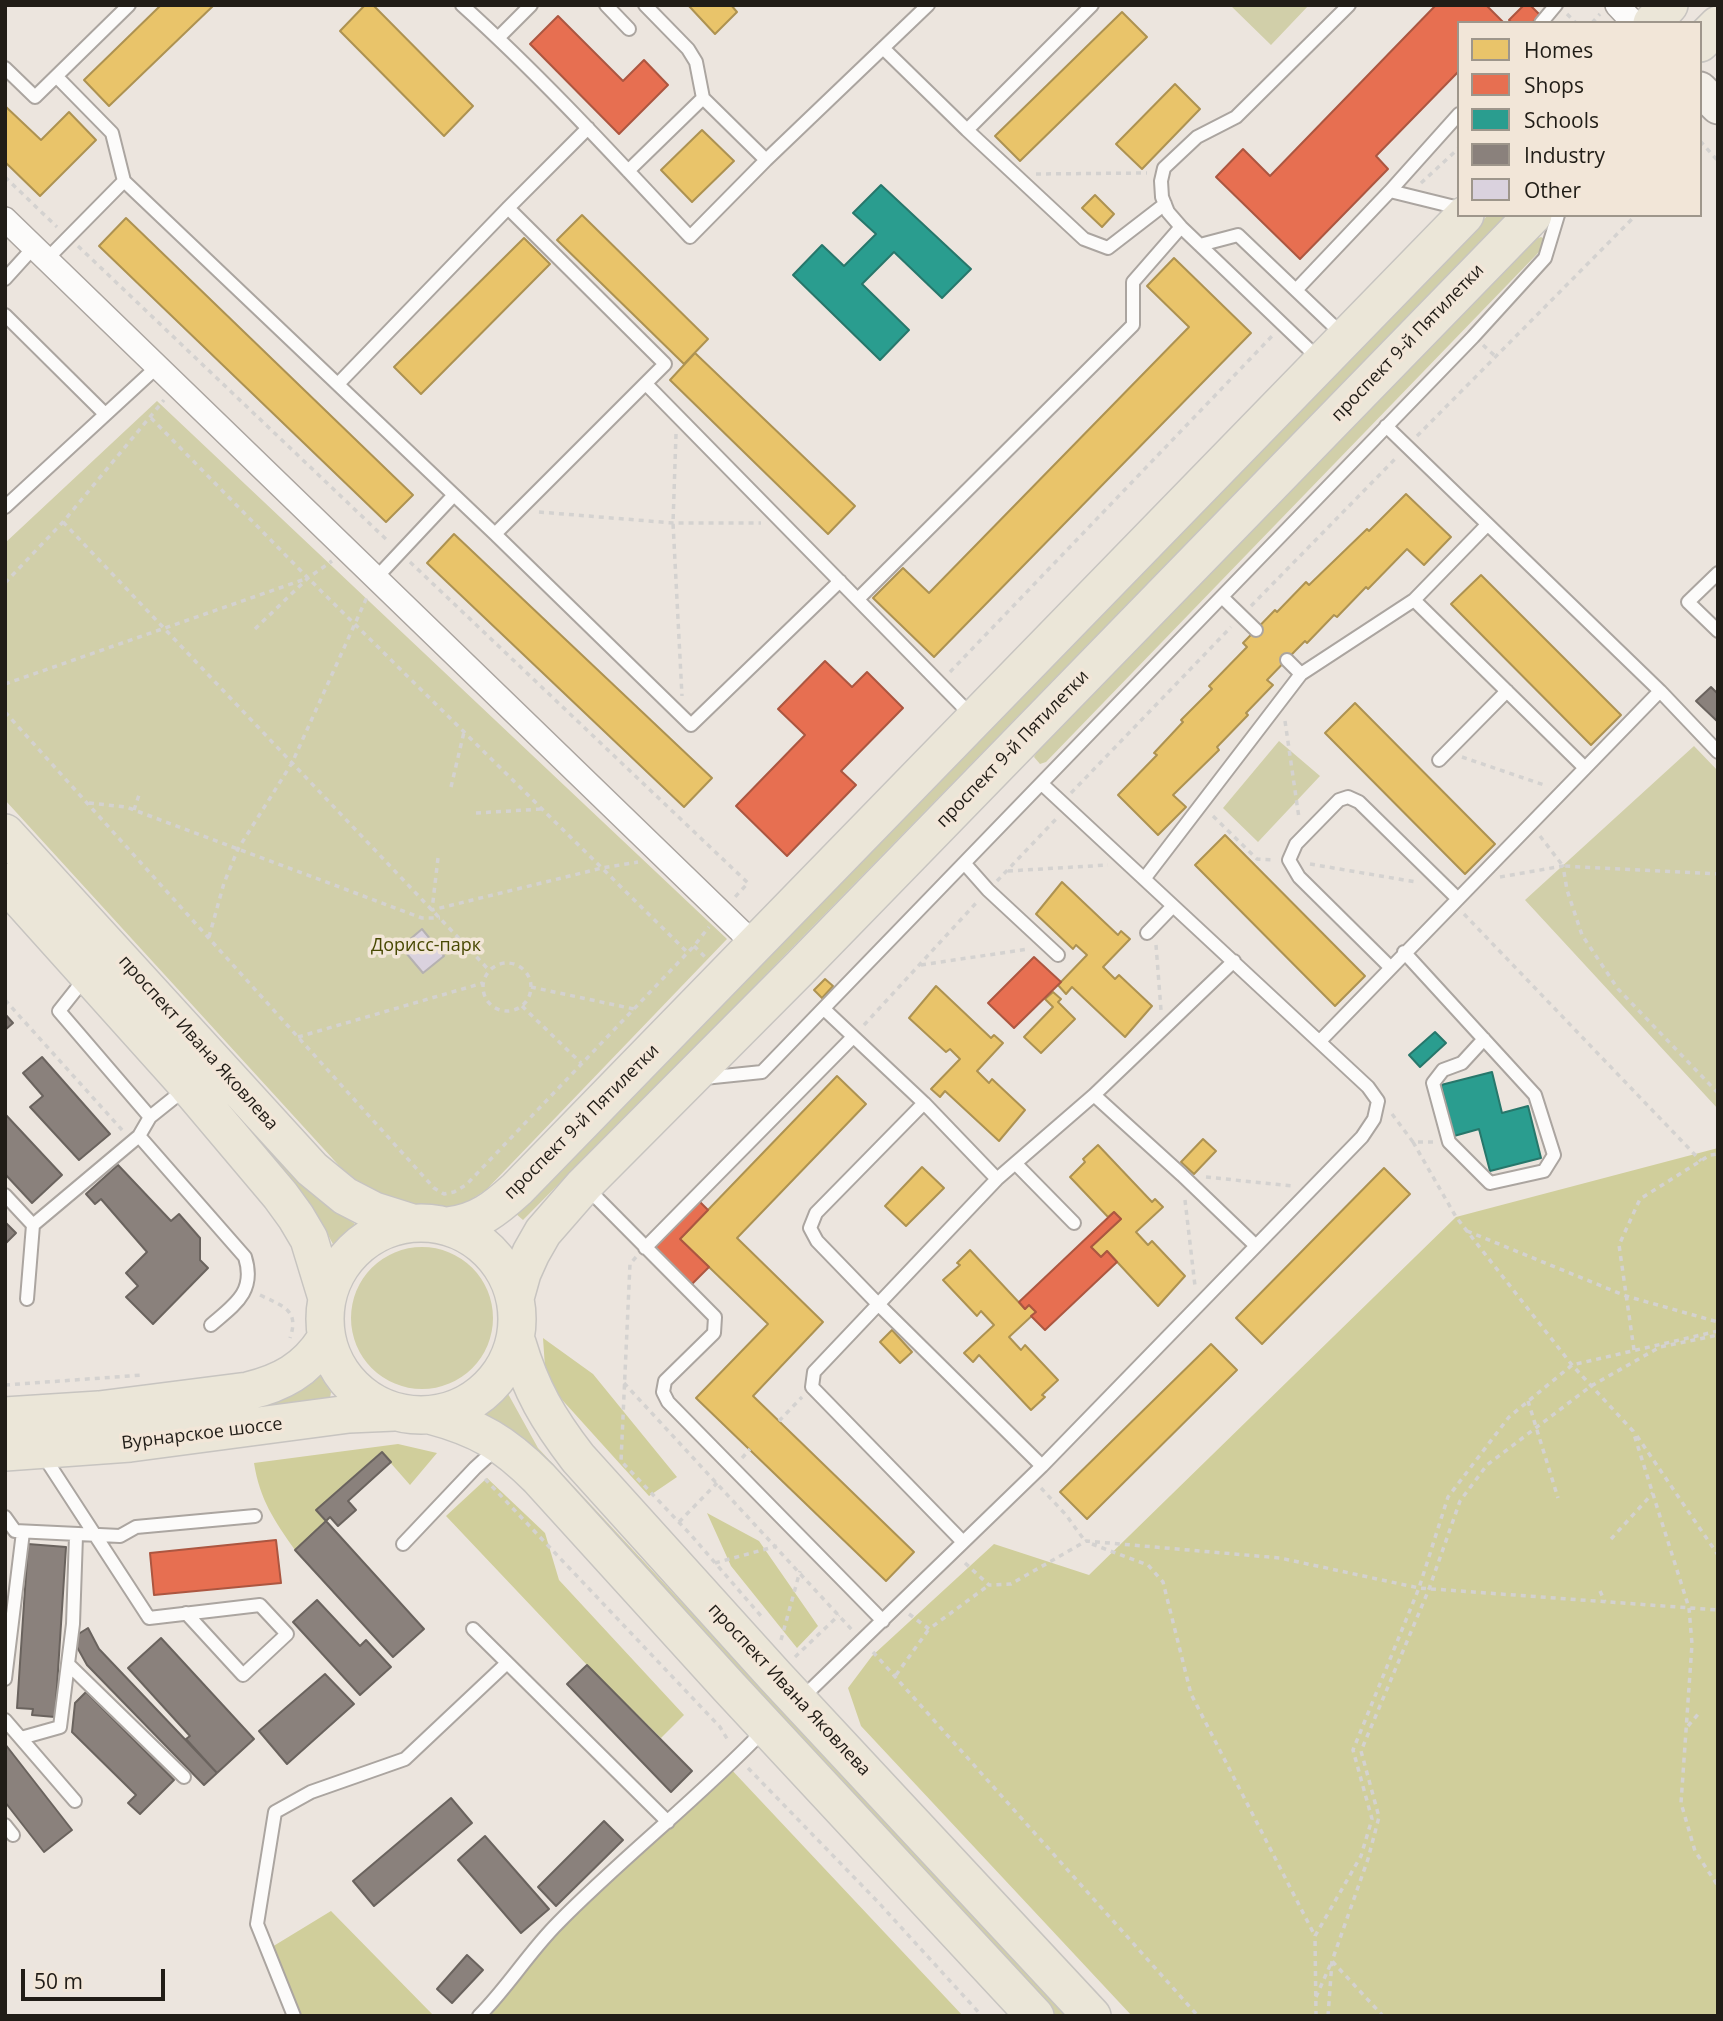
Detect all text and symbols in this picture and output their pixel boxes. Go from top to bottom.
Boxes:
legend [1457,21,1702,217]
text: Homes [1524,36,1593,64]
text: Shops [1524,71,1584,99]
text: Schools [1524,106,1599,134]
text: Industry [1524,141,1605,169]
text: Other [1524,176,1581,204]
street label: проспект 9-й Пятилетки [1327,260,1489,426]
street label: проспект 9-й Пятилетки [932,666,1094,832]
park label: Дорисс-парк [371,935,481,957]
street label: проспект Ивана Яковлева [114,951,282,1135]
street label: проспект 9-й Пятилетки [500,1040,664,1204]
street label: Вурнарское шоссе [120,1413,284,1455]
street label: проспект Ивана Яковлева [703,1599,875,1781]
scale bar [24,1954,168,1998]
text: 50 m [34,1967,83,1995]

